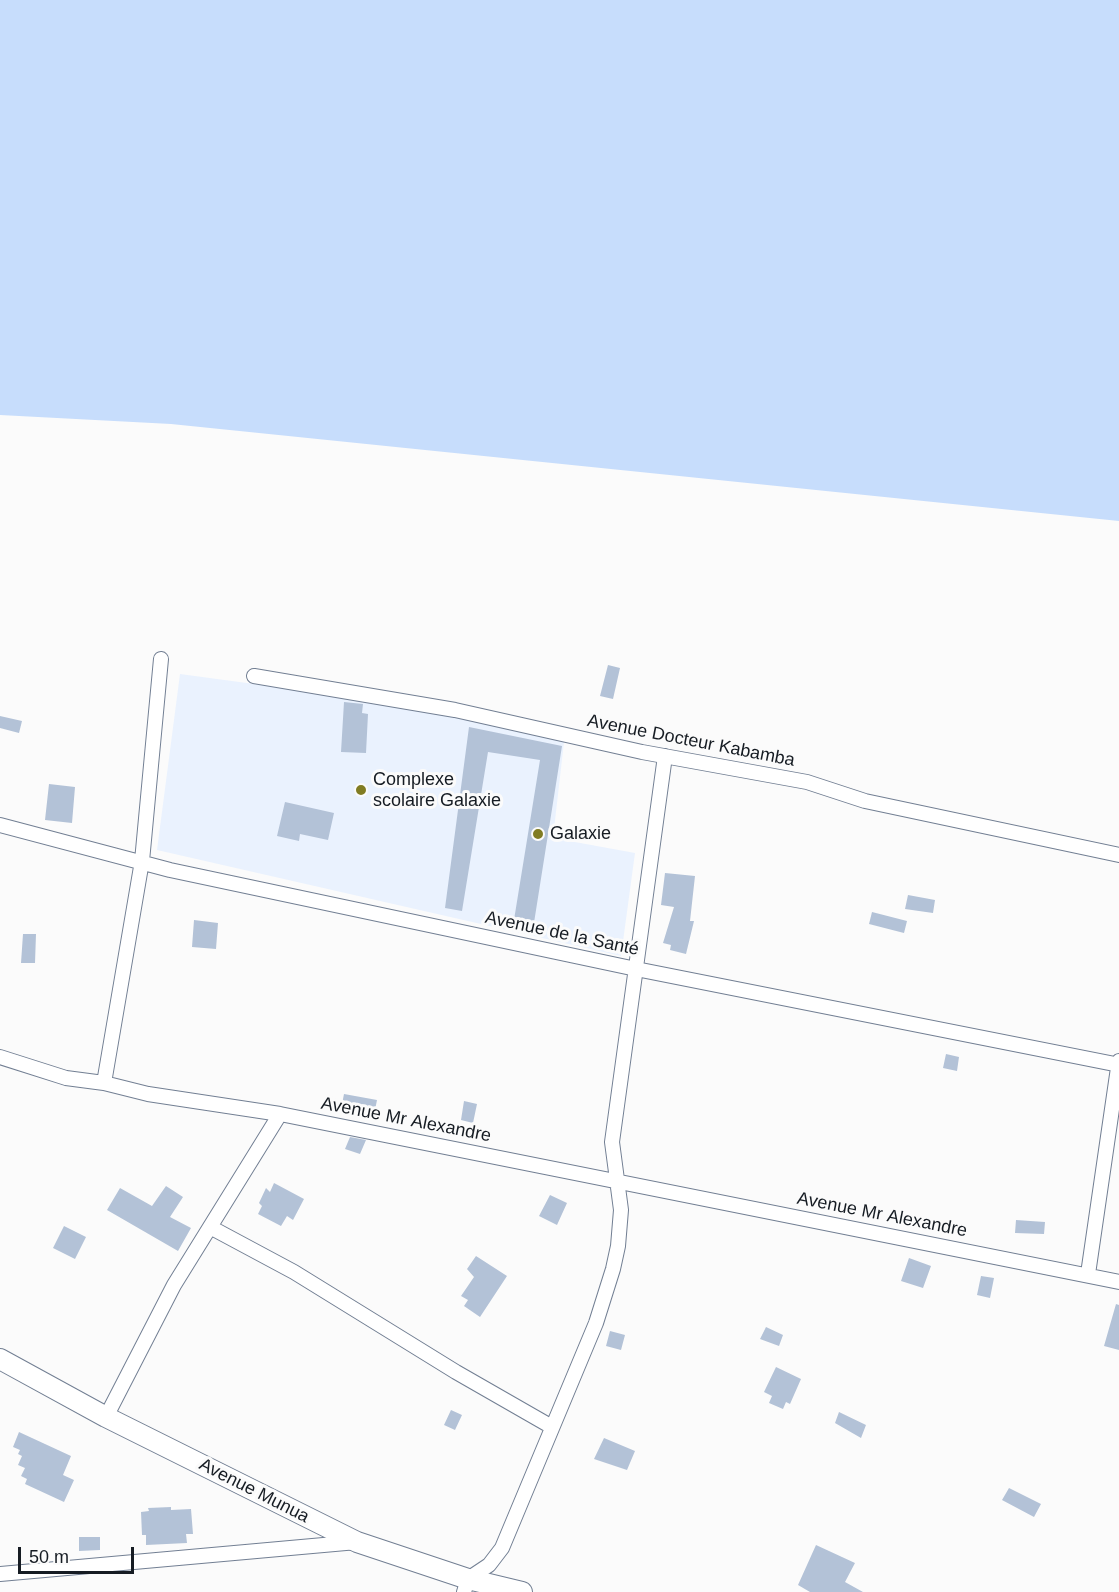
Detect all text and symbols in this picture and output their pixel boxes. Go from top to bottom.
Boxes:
street label: Avenue Docteur Kabamba [585,710,797,772]
place label: Complexe scolaire Galaxie [373,769,501,812]
marker: Complexe scolaire Galaxie [354,783,368,797]
place label: Galaxie [550,823,611,845]
marker: Galaxie [531,827,545,841]
street label: Avenue de la Santé [483,907,641,961]
street label: Avenue Mr Alexandre [319,1093,493,1147]
street label: Avenue Mr Alexandre [795,1188,969,1242]
street label: Avenue Munua [195,1454,313,1528]
scale bar [21,1535,136,1573]
text: 50 m [29,1547,69,1567]

